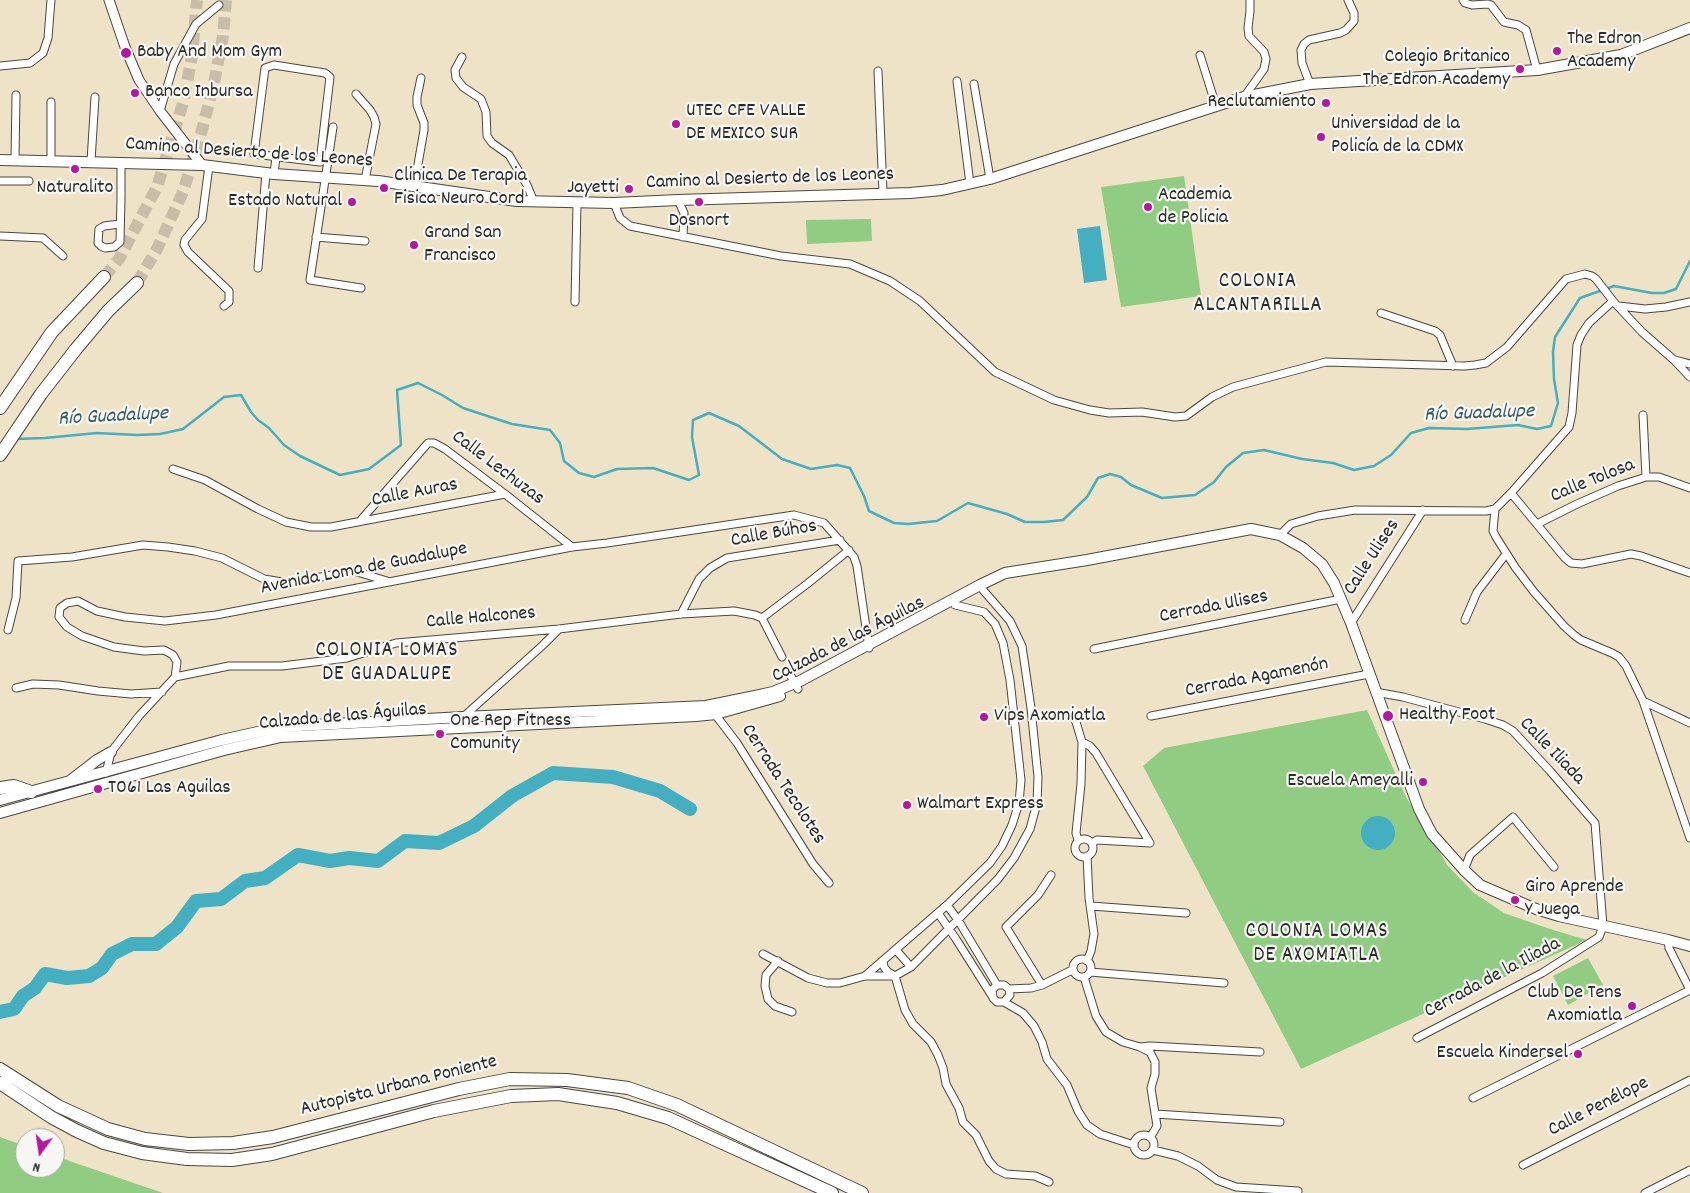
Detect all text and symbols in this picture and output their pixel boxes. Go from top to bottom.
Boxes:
place label: The Edron Academy [1567,28,1642,75]
place label: Baby And Mom Gym [137,41,282,65]
marker: The Edron Academy [1551,45,1563,57]
marker: Baby And Mom Gym [119,46,133,60]
place label: Colegio Britanico The Edron Academy [1363,46,1510,93]
marker: Colegio Britanico The Edron Academy [1514,63,1526,75]
place label: Banco Inbursa [145,81,253,105]
marker: Banco Inbursa [129,87,141,99]
place label: Reclutamiento [1208,91,1316,115]
marker: Reclutamiento [1320,97,1332,109]
place label: UTEC CFE VALLE DE MEXICO SUR [686,100,806,147]
place label: Universidad de la Policía de la CDMX [1331,113,1464,160]
marker: UTEC CFE VALLE DE MEXICO SUR [670,118,682,130]
marker: Universidad de la Policía de la CDMX [1315,131,1327,143]
street label: Camino al Desierto de los Leones [124,133,374,175]
marker: Naturalito [69,163,81,175]
street label: Camino al Desierto de los Leones [646,164,894,196]
place label: Clinica De Terapia Fisica Neuro Cord [394,165,527,212]
place label: Naturalito [37,177,113,201]
place label: Jayetti [567,177,619,201]
marker: Clinica De Terapia Fisica Neuro Cord [378,182,390,194]
marker: Jayetti [623,183,635,195]
place label: Academia de Policia [1158,184,1231,231]
place label: Estado Natural [228,190,342,214]
marker: Estado Natural [346,196,358,208]
marker: Dosnort [693,196,705,208]
marker: Academia de Policia [1142,201,1154,213]
place label: Dosnort [669,210,729,234]
place label: Grand San Francisco [424,222,502,269]
marker: Grand San Francisco [408,239,420,251]
district label: COLONIA ALCANTARILLA [1192,270,1324,320]
water label: Río Guadalupe [1423,400,1535,430]
water label: Río Guadalupe [57,403,169,433]
street label: Calle Lechuzas [446,426,548,512]
street label: Calle Tolosa [1547,454,1639,510]
street label: Calle Auras [370,474,460,514]
street label: Calle Ulises [1340,515,1406,601]
street label: Calle Búhos [729,516,819,554]
street label: Avenida Loma de Guadalupe [259,538,469,602]
street label: Cerrada Ulises [1158,586,1270,630]
street label: Calzada de las Águilas [769,592,929,690]
street label: Calle Halcones [425,602,537,636]
district label: COLONIA LOMAS DE GUADALUPE [314,639,460,689]
street label: Cerrada Agamenón [1183,653,1331,705]
street label: Calzada de las Águilas [258,699,428,737]
place label: Healthy Foot [1399,704,1495,728]
place label: Vips Axomiatla [994,705,1105,729]
marker: Healthy Foot [1381,709,1395,723]
place label: One Rep Fitness Comunity [450,710,571,757]
marker: Vips Axomiatla [978,711,990,723]
street label: Calle Iliada [1513,713,1589,791]
street label: Cerrada Tecolotes [734,720,830,850]
marker: One Rep Fitness Comunity [434,728,446,740]
place label: Escuela Ameyalli [1287,770,1413,794]
marker: Escuela Ameyalli [1417,776,1429,788]
place label: T061 Las Aguilas [108,777,231,801]
marker: T061 Las Aguilas [92,783,104,795]
place label: Walmart Express [917,793,1044,817]
marker: Walmart Express [901,799,913,811]
place label: Giro Aprende Y Juega [1525,876,1623,923]
marker: Giro Aprende Y Juega [1509,894,1521,906]
district label: COLONIA LOMAS DE AXOMIATLA [1244,920,1390,970]
street label: Cerrada de la Iliada [1421,933,1565,1025]
place label: Club De Tens Axomiatla [1527,982,1622,1029]
marker: Club De Tens Axomiatla [1626,1000,1638,1012]
place label: Escuela Kindersel [1437,1042,1568,1066]
marker: Escuela Kindersel [1572,1048,1584,1060]
street label: Autopista Urbana Poniente [298,1051,500,1123]
street label: Calle Penélope [1545,1072,1653,1144]
north arrow [15,1128,65,1178]
text: N [31,1156,42,1177]

